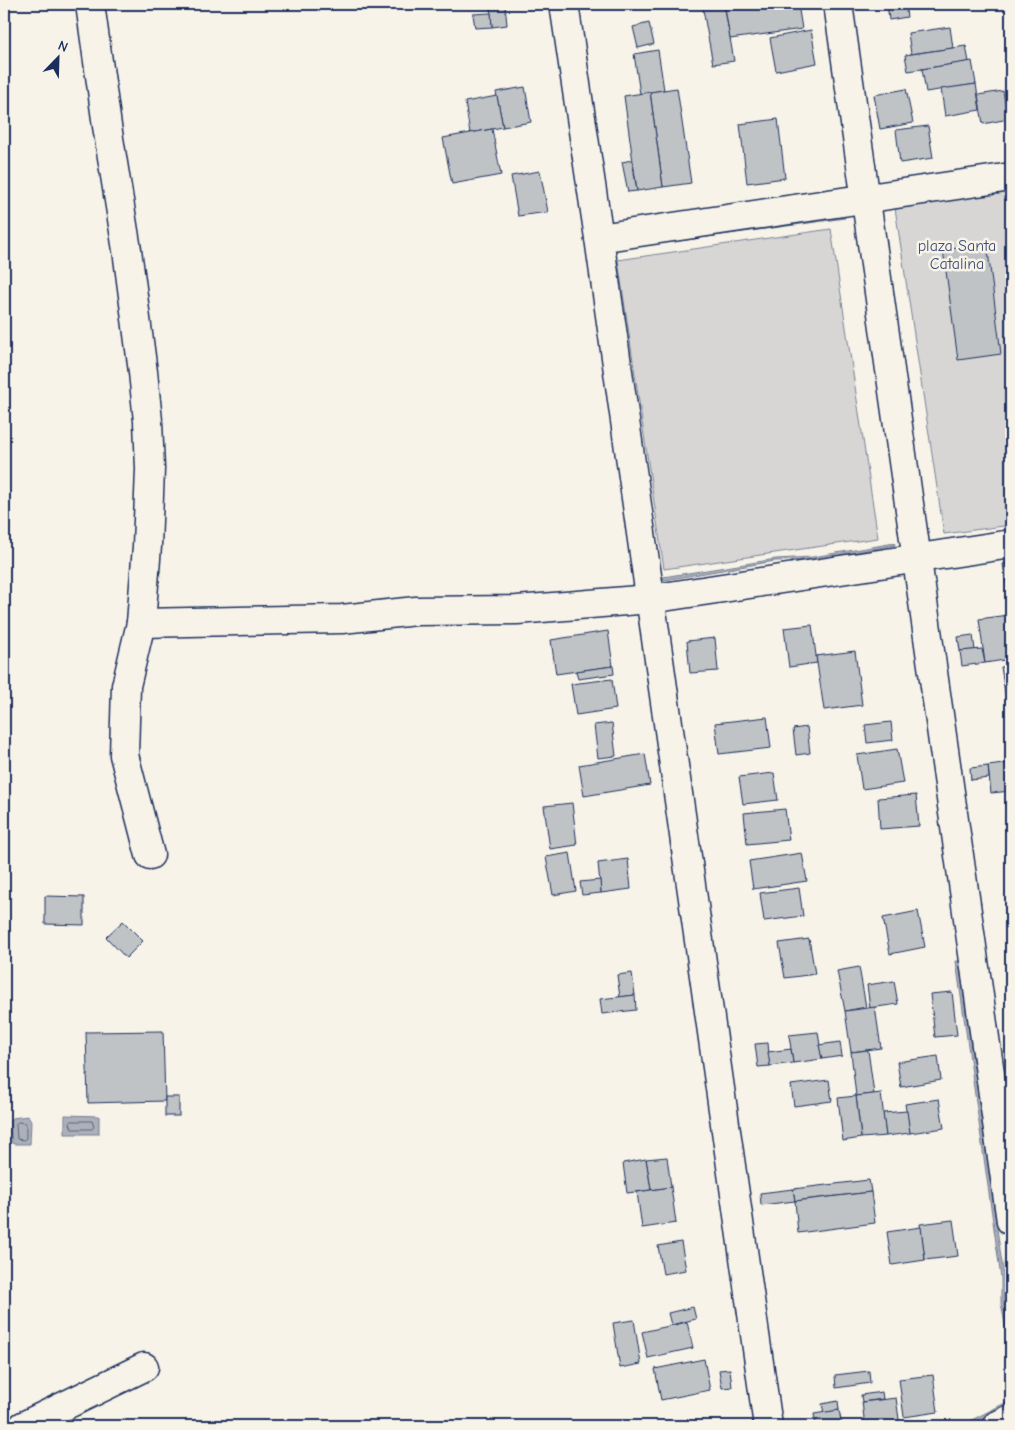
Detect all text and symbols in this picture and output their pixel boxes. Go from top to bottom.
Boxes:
north arrow [32,32,82,82]
text: N [55,37,70,56]
park label: plaza Santa Catalina [918,237,996,273]

